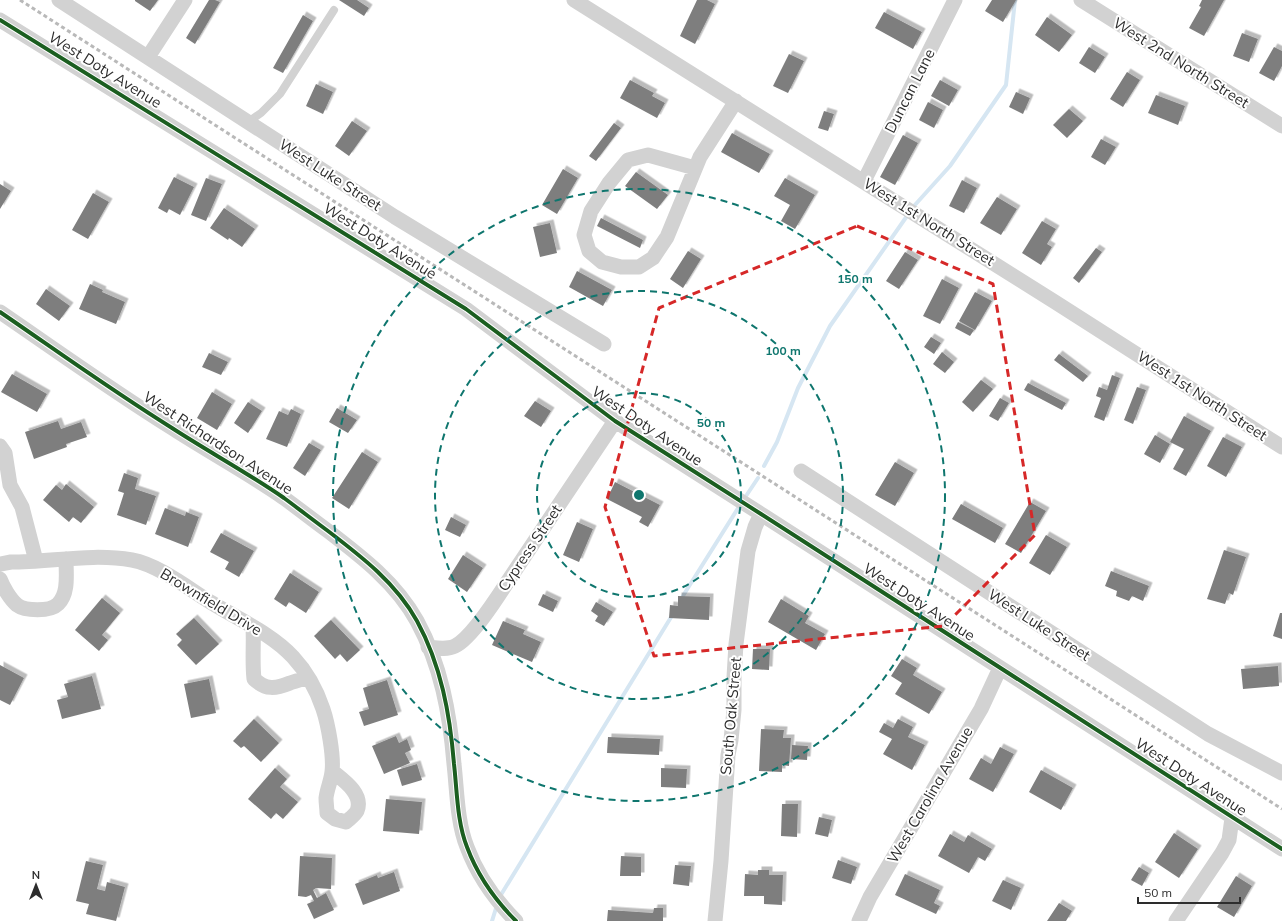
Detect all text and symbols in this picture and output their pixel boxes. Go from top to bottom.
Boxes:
street label: West 2nd North Street [1110,13,1253,112]
street label: West Doty Avenue [45,27,165,112]
street label: Duncan Lane [880,46,939,136]
street label: West Luke Street [276,134,385,215]
street label: West 1st North Street [860,173,998,270]
street label: West Doty Avenue [320,198,440,283]
text: 150 m [837,271,873,286]
text: 100 m [765,343,801,358]
street label: West 1st North Street [1134,346,1271,445]
street label: West Doty Avenue [588,381,706,470]
street label: West Richardson Avenue [140,387,297,498]
text: 50 m [697,415,725,430]
centre of rings [632,488,646,502]
street label: Cypress Street [494,501,566,595]
street label: West Doty Avenue [860,558,979,645]
street label: Brownfield Drive [157,564,266,639]
street label: West Luke Street [985,584,1094,665]
street label: South Oak Street [716,656,745,776]
street label: West Carolina Avenue [883,723,976,866]
street label: West Doty Avenue [1132,733,1251,820]
north arrow [16,865,56,905]
text: N [32,868,40,882]
scale bar [1138,879,1240,905]
text: 50 m [1144,885,1172,900]

